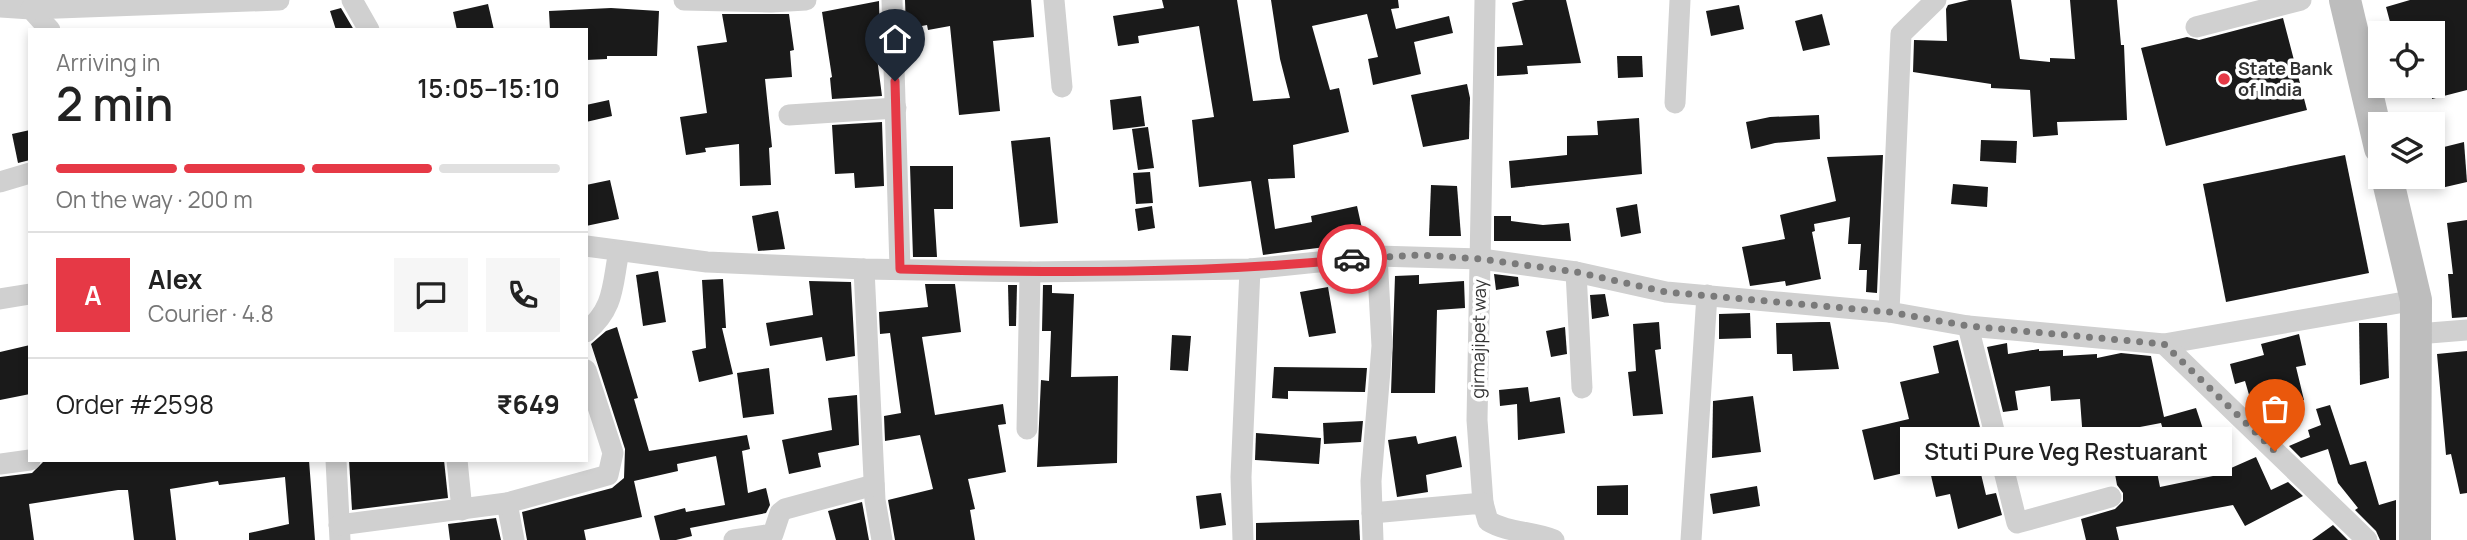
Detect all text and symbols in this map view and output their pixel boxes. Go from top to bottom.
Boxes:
pin [865,9,925,81]
icon: home [876,20,914,58]
map controls [2368,21,2445,189]
button: locate [2368,21,2445,98]
text: Arriving in [56,46,161,78]
place label: State Bank of India [2238,56,2334,101]
text: 15:05–15:10 [417,70,560,106]
marker: State Bank of India [2216,71,2232,87]
text: 2 min [56,72,173,135]
button: layers [2368,112,2445,189]
text: On the way · 200 m [56,183,253,215]
courier [1317,224,1387,294]
icon: car [1333,240,1371,278]
button: chat [394,258,468,332]
button: phone [486,258,560,332]
text: Alex [148,261,202,297]
text: A [84,277,102,313]
street label: girmajipet way [1465,279,1491,399]
text: Courier · 4.8 [148,297,274,329]
pin [2245,379,2305,451]
text: Order #2598 [56,386,214,422]
text: ₹649 [496,386,560,422]
icon: bag [2256,390,2294,428]
callout: Stuti Pure Veg Restuarant [1900,426,2233,476]
text: Stuti Pure Veg Restuarant [1924,435,2208,467]

